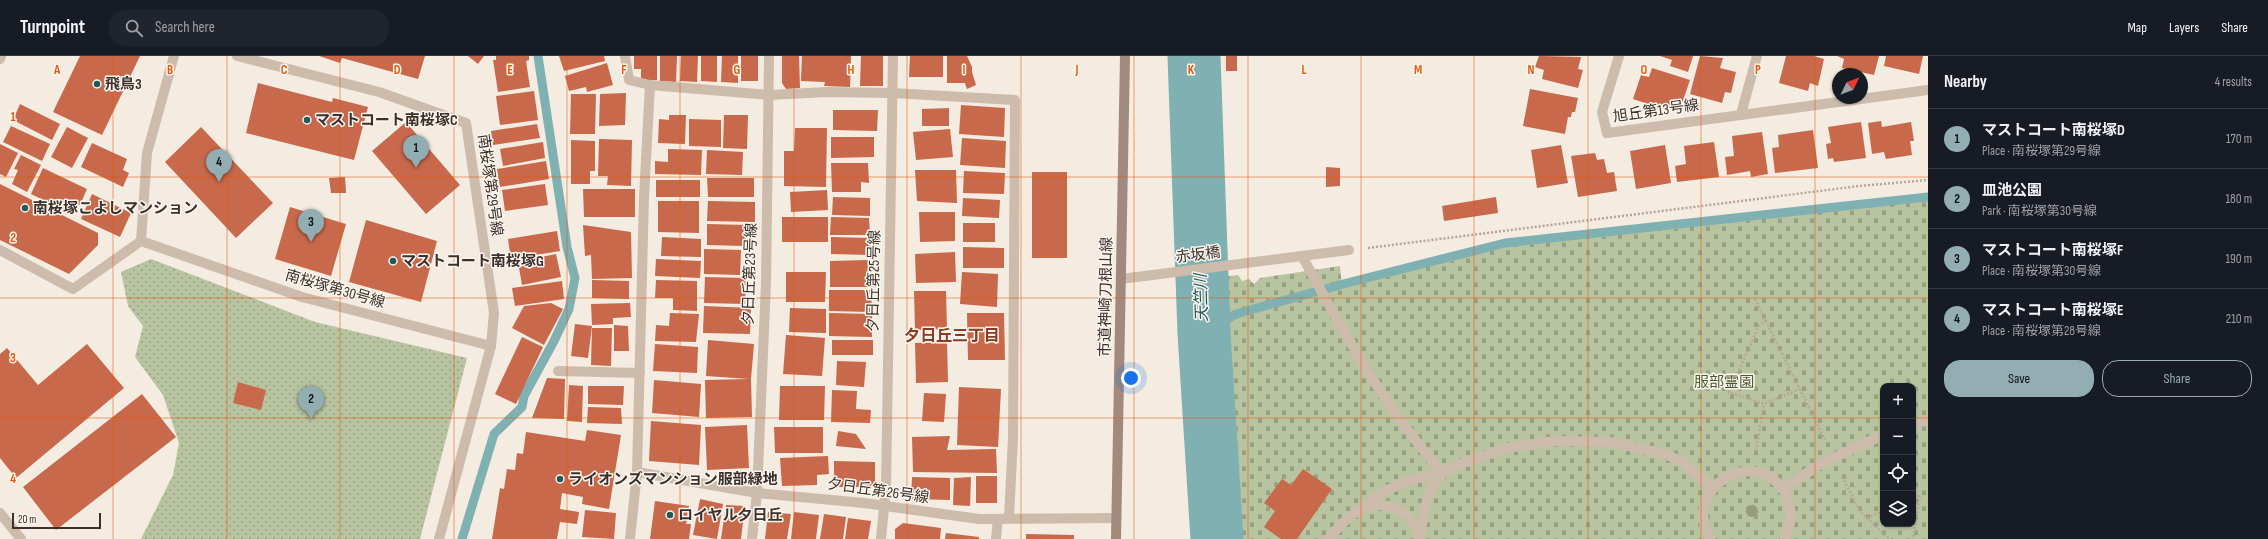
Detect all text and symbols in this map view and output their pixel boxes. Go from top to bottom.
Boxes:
search box [109,10,389,46]
text: Turnpoint [20,16,85,39]
icon: search [123,17,145,39]
text: Search here [155,18,215,37]
text: Map [2127,19,2147,36]
text: Layers [2169,19,2199,36]
text: Share [2221,19,2248,36]
text: A [53,62,61,78]
text: B [167,62,173,78]
text: C [281,62,288,78]
text: D [394,62,401,78]
text: E [507,62,513,78]
text: F [621,62,627,78]
text: G [734,62,741,78]
text: H [848,62,855,78]
text: I [963,62,966,78]
text: J [1075,62,1079,78]
text: K [1188,62,1195,78]
text: L [1301,62,1307,78]
text: M [1414,62,1422,78]
text: N [1528,62,1535,78]
text: O [1641,62,1648,78]
text: P [1755,62,1761,78]
north arrow [1832,68,1868,104]
text: Nearby [1944,72,1987,92]
text: 4 results [2215,74,2252,90]
place label: 飛鳥3 [105,75,142,94]
marker: 飛鳥3 [92,79,102,89]
street label: 旭丘第13号線 [1612,96,1700,126]
text: 1 [10,109,16,125]
place label: マストコート南桜塚C [315,111,458,130]
marker: マストコート南桜塚C [302,115,312,125]
text: マストコート南桜塚D [1982,121,2125,140]
text: 1 [1954,131,1960,147]
text: 170 m [2226,131,2252,147]
street label: 南桜塚第29号線 [473,133,507,237]
pin: 1 [403,135,429,168]
text: Place · 南桜塚第29号線 [1982,143,2101,159]
pin: 4 [206,149,232,182]
text: 皿池公園 [1982,181,2042,200]
text: 2 [1954,191,1960,207]
text: 180 m [2226,191,2252,207]
place label: 南桜塚こよしマンション [33,199,198,218]
marker: 南桜塚こよしマンション [20,203,30,213]
text: Park · 南桜塚第30号線 [1982,203,2097,219]
pin: 3 [298,209,324,242]
street label: 夕日丘第23号線 [739,222,761,326]
text: 2 [10,230,16,246]
street label: 夕日丘第25号線 [864,230,884,332]
street label: 市道神崎刀根山線 [1095,237,1117,357]
text: マストコート南桜塚F [1982,241,2123,260]
street label: 赤坂橋 [1175,243,1221,267]
text: 3 [1954,251,1960,267]
text: 190 m [2225,251,2252,267]
place label: マストコート南桜塚G [401,252,544,271]
marker: マストコート南桜塚G [388,256,398,266]
text: Place · 南桜塚第30号線 [1982,263,2101,279]
street label: 南桜塚第30号線 [283,266,387,312]
water label: 天竺川 [1192,272,1212,322]
text: マストコート南桜塚E [1982,301,2124,320]
text: 4 [1954,311,1960,327]
text: 210 m [2226,311,2252,327]
text: Place · 南桜塚第28号線 [1982,323,2101,339]
district label: 夕日丘三丁目 [904,327,1000,346]
text: 3 [10,350,16,366]
button: Save [1944,360,2094,397]
button: Share [2102,360,2252,397]
your location [1121,368,1141,388]
park label: 服部霊園 [1694,373,1754,392]
map controls [1880,383,1916,527]
button: + [1880,383,1916,419]
pin: 2 [298,386,324,419]
button: − [1880,419,1916,455]
button: locate [1880,455,1916,491]
place label: ライオンズマンション服部緑地 [568,470,778,489]
text: 4 [10,471,16,487]
marker: ライオンズマンション服部緑地 [555,474,565,484]
street label: 夕日丘第26号線 [826,474,930,508]
button: layers [1880,491,1916,527]
place label: ロイヤル夕日丘 [678,506,783,525]
marker: ロイヤル夕日丘 [665,510,675,520]
scale bar [12,511,101,530]
text: 20 m [18,513,36,526]

